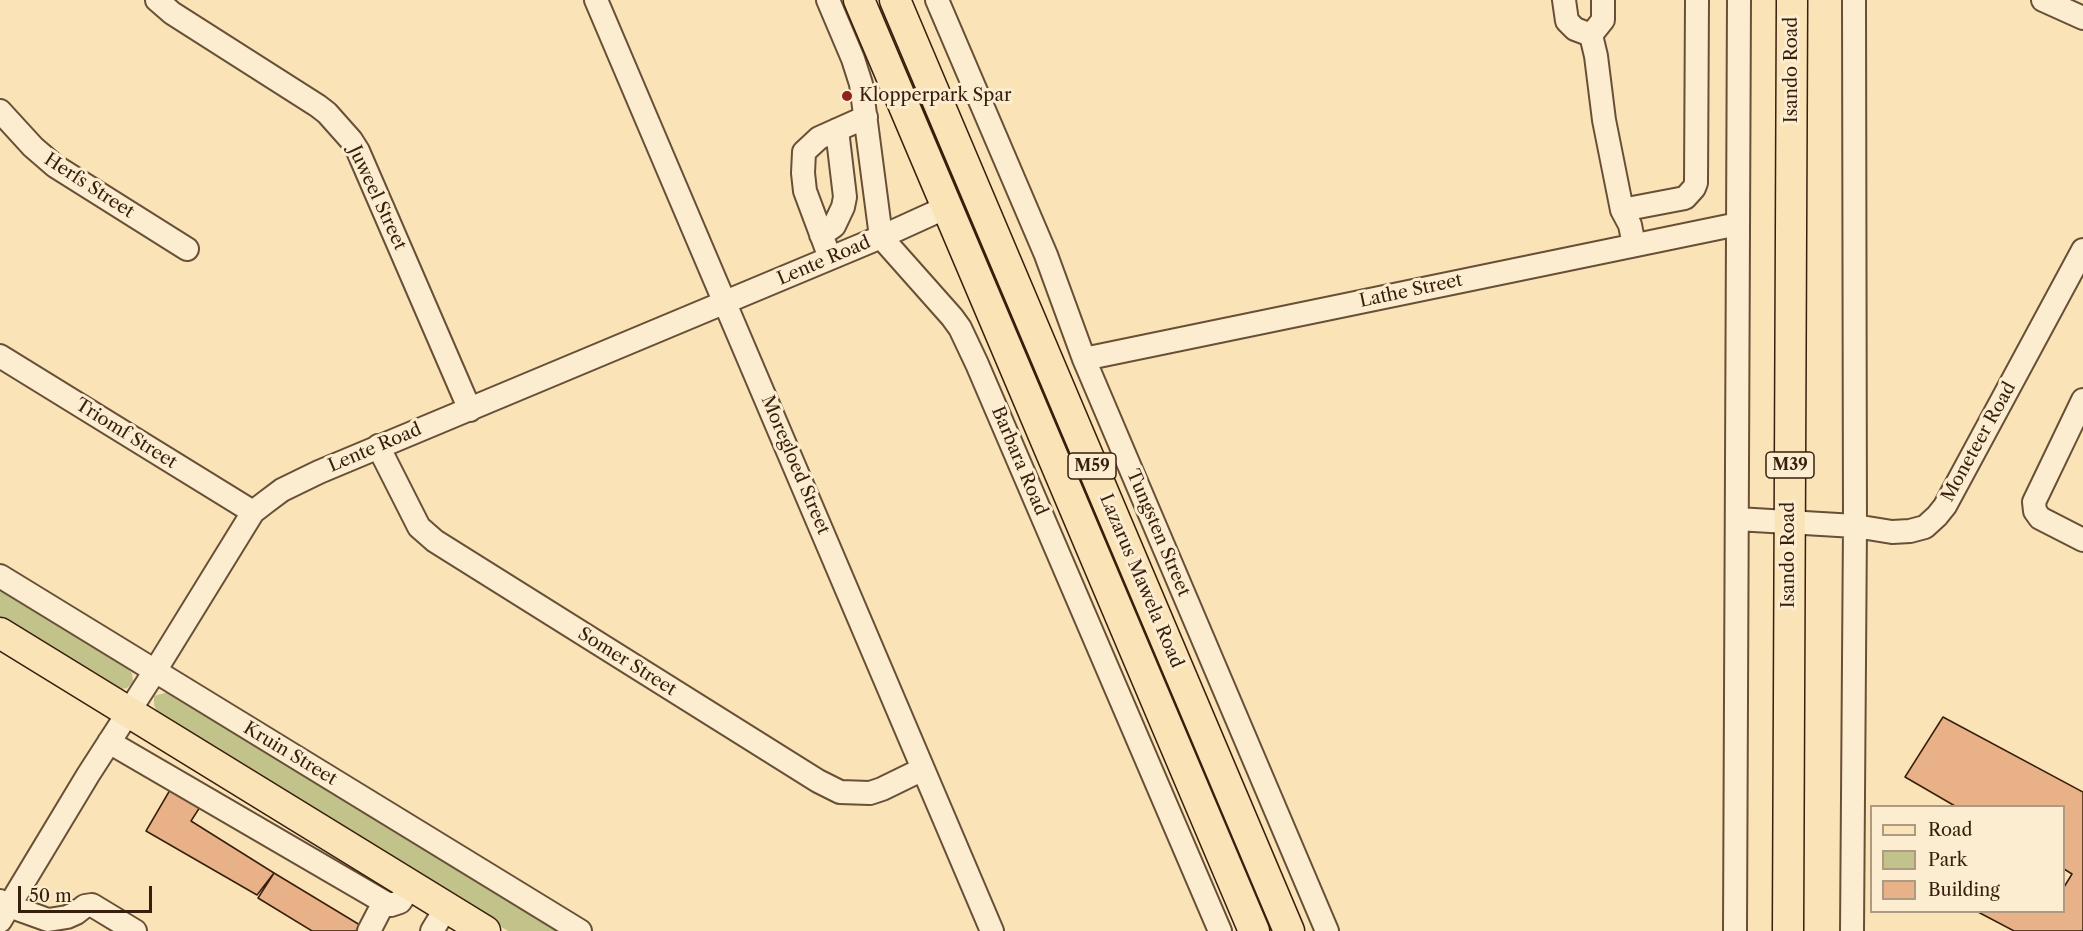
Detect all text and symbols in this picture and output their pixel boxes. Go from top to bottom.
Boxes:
street label: Isando Road [1781,17,1803,123]
place label: Klopperpark Spar [859,85,1011,107]
marker: Klopperpark Spar [840,89,854,103]
street label: Juweel Street [343,142,411,254]
street label: Herfs Street [40,149,138,223]
street label: Lente Road [774,232,874,290]
street label: Lathe Street [1357,270,1465,312]
street label: Moneteer Road [1937,378,2021,506]
street label: Moregloed Street [756,392,834,538]
street label: Triomf Street [71,394,181,474]
street label: Barbara Road [986,403,1052,519]
street label: Lente Road [325,419,425,477]
road number: M39 [1766,452,1814,478]
road number: M59 [1068,453,1116,479]
street label: Tungsten Street [1121,466,1195,600]
street label: Lazarus Mawela Road [1095,491,1187,671]
street label: Isando Road [1778,502,1800,608]
street label: Somer Street [574,623,680,701]
street label: Kruin Street [239,718,341,790]
legend [1870,805,2065,913]
text: Road [1928,819,1973,841]
text: Park [1928,849,1967,871]
scale bar [21,874,154,912]
text: Building [1928,879,2000,901]
text: 50 m [29,885,72,907]

